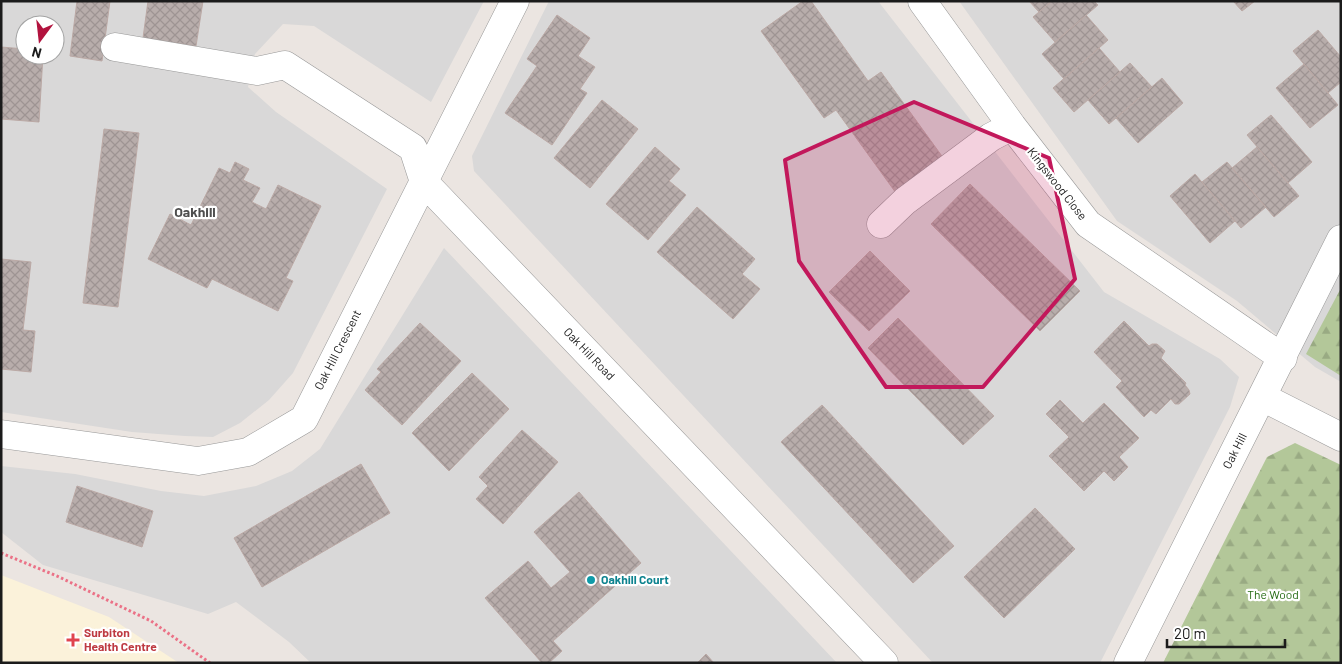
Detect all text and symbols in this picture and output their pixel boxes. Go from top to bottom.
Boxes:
north arrow [15,15,65,65]
text: N [30,44,43,62]
street label: Kingswood Close [1025,144,1090,222]
district label: Oakhill [174,203,216,220]
street label: Oak Hill Crescent [311,307,363,392]
street label: Oak Hill Road [561,324,618,382]
street label: Oak Hill [1219,430,1249,471]
place label: Oakhill Court [601,572,669,586]
marker: Oakhill Court [585,574,597,586]
park label: The Wood [1247,587,1299,601]
scale bar [1167,616,1284,648]
text: 20 m [1174,624,1206,642]
place label: Surbiton Health Centre [84,625,157,653]
marker: Surbiton Health Centre [66,633,80,647]

